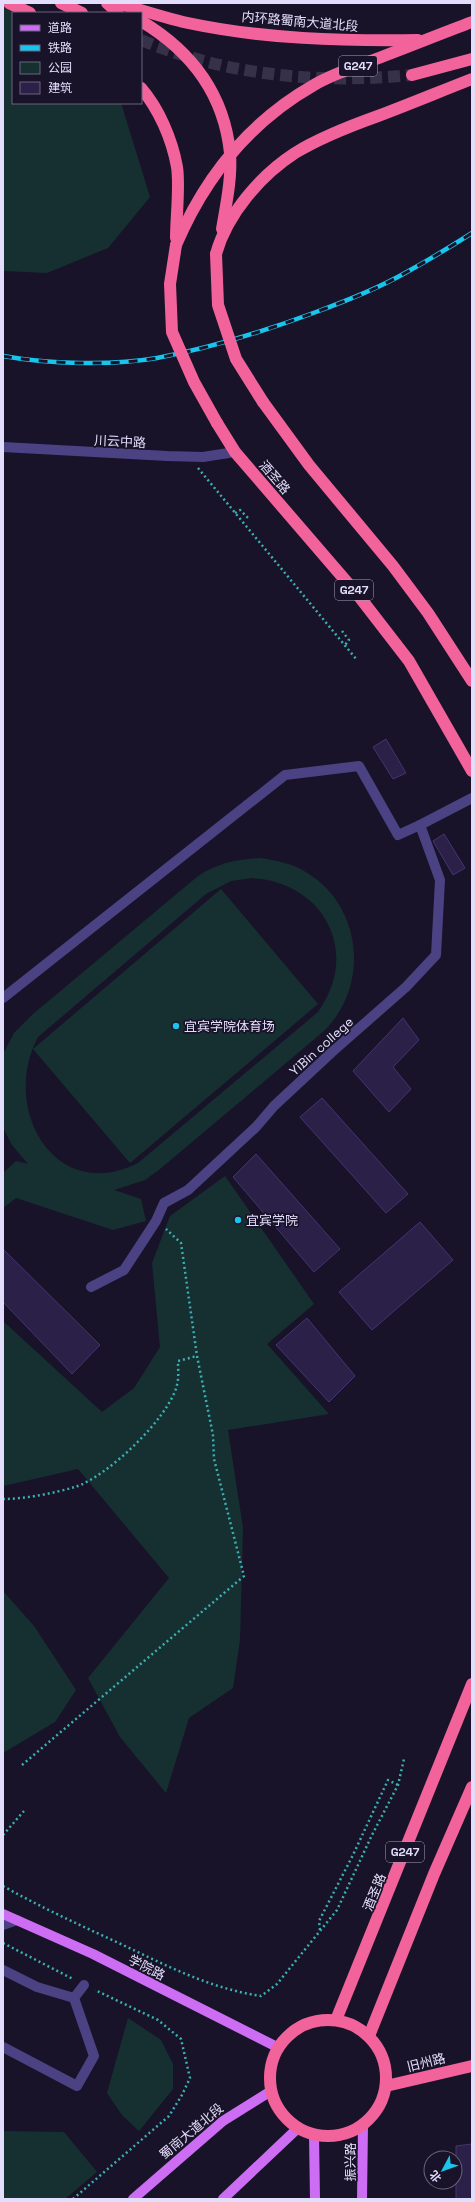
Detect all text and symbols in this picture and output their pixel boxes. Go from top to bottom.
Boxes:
street label: 内环路蜀南大道北段 [241,8,359,35]
legend [12,12,142,104]
text: 道路 [48,20,72,36]
text: 铁路 [48,40,72,56]
road number: G247 [339,56,377,76]
text: 公园 [48,60,72,76]
text: 建筑 [48,80,72,96]
street label: 川云中路 [94,432,146,451]
street label: 酒圣路 [255,457,294,498]
road number: G247 [335,580,373,600]
street label: YiBin college [286,1013,357,1079]
place label: 宜宾学院体育场 [184,1018,275,1035]
marker: 宜宾学院体育场 [171,1021,181,1031]
place label: 宜宾学院 [246,1212,298,1229]
marker: 宜宾学院 [233,1215,243,1225]
road number: G247 [386,1842,424,1862]
street label: 酒圣路 [359,1871,390,1913]
street label: 学院路 [126,1951,168,1984]
street label: 旧州路 [405,2050,447,2075]
street label: 蜀南大道北段 [156,2100,227,2163]
street label: 振兴路 [342,2142,359,2182]
north arrow [423,2150,463,2190]
text: 北 [427,2168,444,2185]

